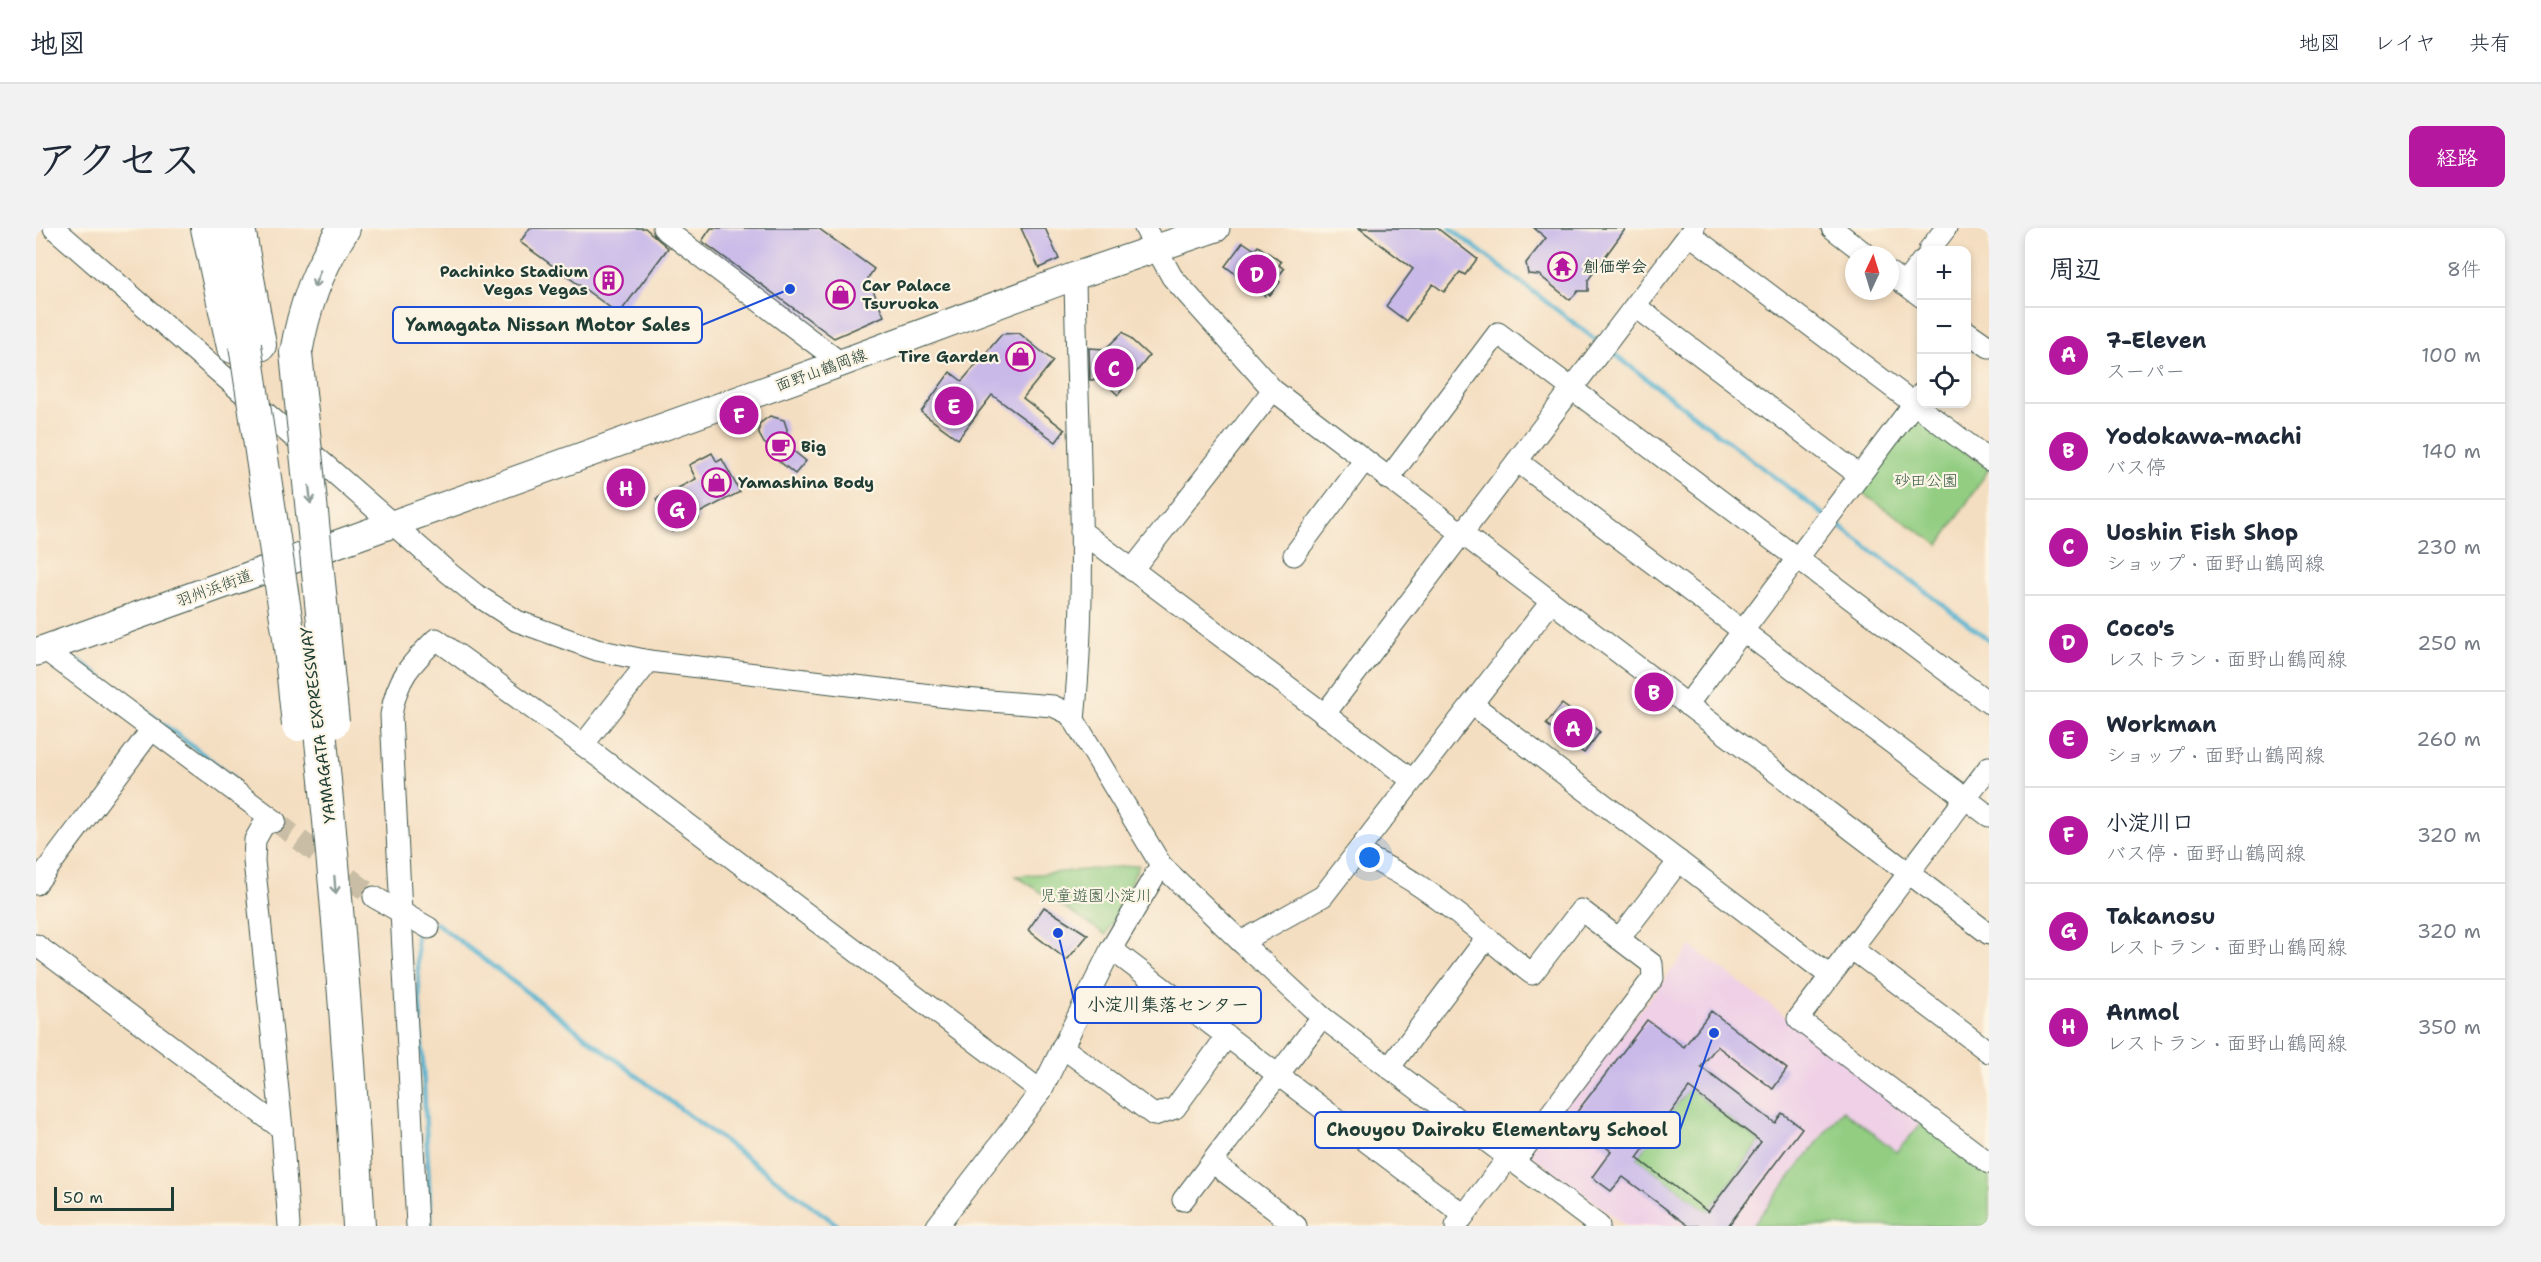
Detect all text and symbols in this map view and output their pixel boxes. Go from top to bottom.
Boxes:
text: 地図 [30,24,86,62]
text: 地図 [2299,29,2341,57]
text: レイヤ [2374,29,2436,57]
text: 共有 [2469,29,2511,57]
button: 経路 [2409,126,2505,187]
text: アクセス [36,131,201,187]
north arrow [1845,246,1899,300]
map controls [1917,246,1971,408]
button: + [1917,246,1971,300]
temple icon: 創価学会 [1546,250,1578,282]
text: 周辺 [2049,251,2101,286]
pin: D [1238,252,1276,296]
place label: 創価学会 [1583,256,1647,277]
text: 8件 [2447,256,2481,282]
place label: Pachinko Stadium Vegas Vegas [440,261,588,300]
building icon: Pachinko Stadium Vegas Vegas [593,264,625,296]
one-way arrow [311,270,322,288]
place label: Car Palace Tsuruoka [862,275,952,314]
shop icon: Car Palace Tsuruoka [825,278,857,310]
button: − [1917,300,1971,354]
callout: Yamagata Nissan Motor Sales [393,307,702,343]
text: Yamagata Nissan Motor Sales [405,313,691,337]
text: 7-Eleven [2106,326,2206,355]
shop icon: Tire Garden [1004,340,1036,372]
text: A [2061,342,2076,368]
text: 100 m [2421,342,2481,368]
street label: 面野山鶴岡線 [772,344,870,396]
place label: Tire Garden [898,346,999,367]
pin: C [1094,346,1134,390]
button: locate [1917,354,1971,408]
text: スーパー [2106,358,2185,384]
pin: E [934,384,974,429]
pin: F [720,392,758,438]
text: Yodokawa-machi [2106,422,2302,451]
cafe icon: Big [764,430,796,462]
place label: Big [801,436,826,457]
text: B [2062,438,2075,464]
text: 140 m [2422,438,2481,464]
text: バス停 [2106,454,2166,480]
pin: H [606,466,646,510]
shop icon: Yamashina Body [701,466,733,498]
park label: 砂田公園 [1894,470,1958,491]
place label: Yamashina Body [738,472,874,493]
one-way arrow [305,485,316,504]
pin: G [658,486,696,532]
text: Uoshin Fish Shop [2106,518,2298,547]
text: C [2062,534,2075,560]
text: 230 m [2416,534,2481,560]
text: ショップ · 面野山鶴岡線 [2106,550,2324,576]
street label: 羽州浜街道 [173,564,255,612]
text: Coco's [2106,614,2175,643]
street label: YAMAGATA EXPRESSWAY [295,625,340,824]
text: D [2061,630,2076,656]
text: 250 m [2417,630,2481,656]
text: レストラン · 面野山鶴岡線 [2106,646,2347,672]
pin: B [1634,670,1674,714]
pin: A [1554,706,1592,750]
text: Workman [2106,710,2217,739]
text: E [2062,726,2075,752]
text: 260 m [2416,726,2481,752]
text: ショップ · 面野山鶴岡線 [2106,742,2324,768]
text: 小淀川口 [2106,808,2194,837]
text: F [2063,822,2074,848]
text: 320 m [2417,822,2481,848]
text: バス停 · 面野山鶴岡線 [2106,840,2305,866]
your location [1355,843,1384,872]
one-way arrow [330,874,341,894]
park label: 児童遊園小淀川 [1040,885,1152,906]
text: Takanosu [2106,902,2215,931]
text: G [2060,918,2077,944]
text: 320 m [2417,918,2481,944]
text: レストラン · 面野山鶴岡線 [2106,934,2347,960]
callout: 小淀川集落センター [1075,987,1261,1023]
text: 小淀川集落センター [1087,993,1249,1017]
text: Anmol [2106,998,2179,1027]
text: H [2061,1014,2076,1040]
text: 350 m [2417,1014,2481,1040]
text: レストラン · 面野山鶴岡線 [2106,1030,2347,1056]
callout: Chouyou Dairoku Elementary School [1315,1112,1680,1148]
text: Chouyou Dairoku Elementary School [1326,1118,1668,1142]
scale bar [54,1184,174,1212]
text: 50 m [63,1187,103,1208]

